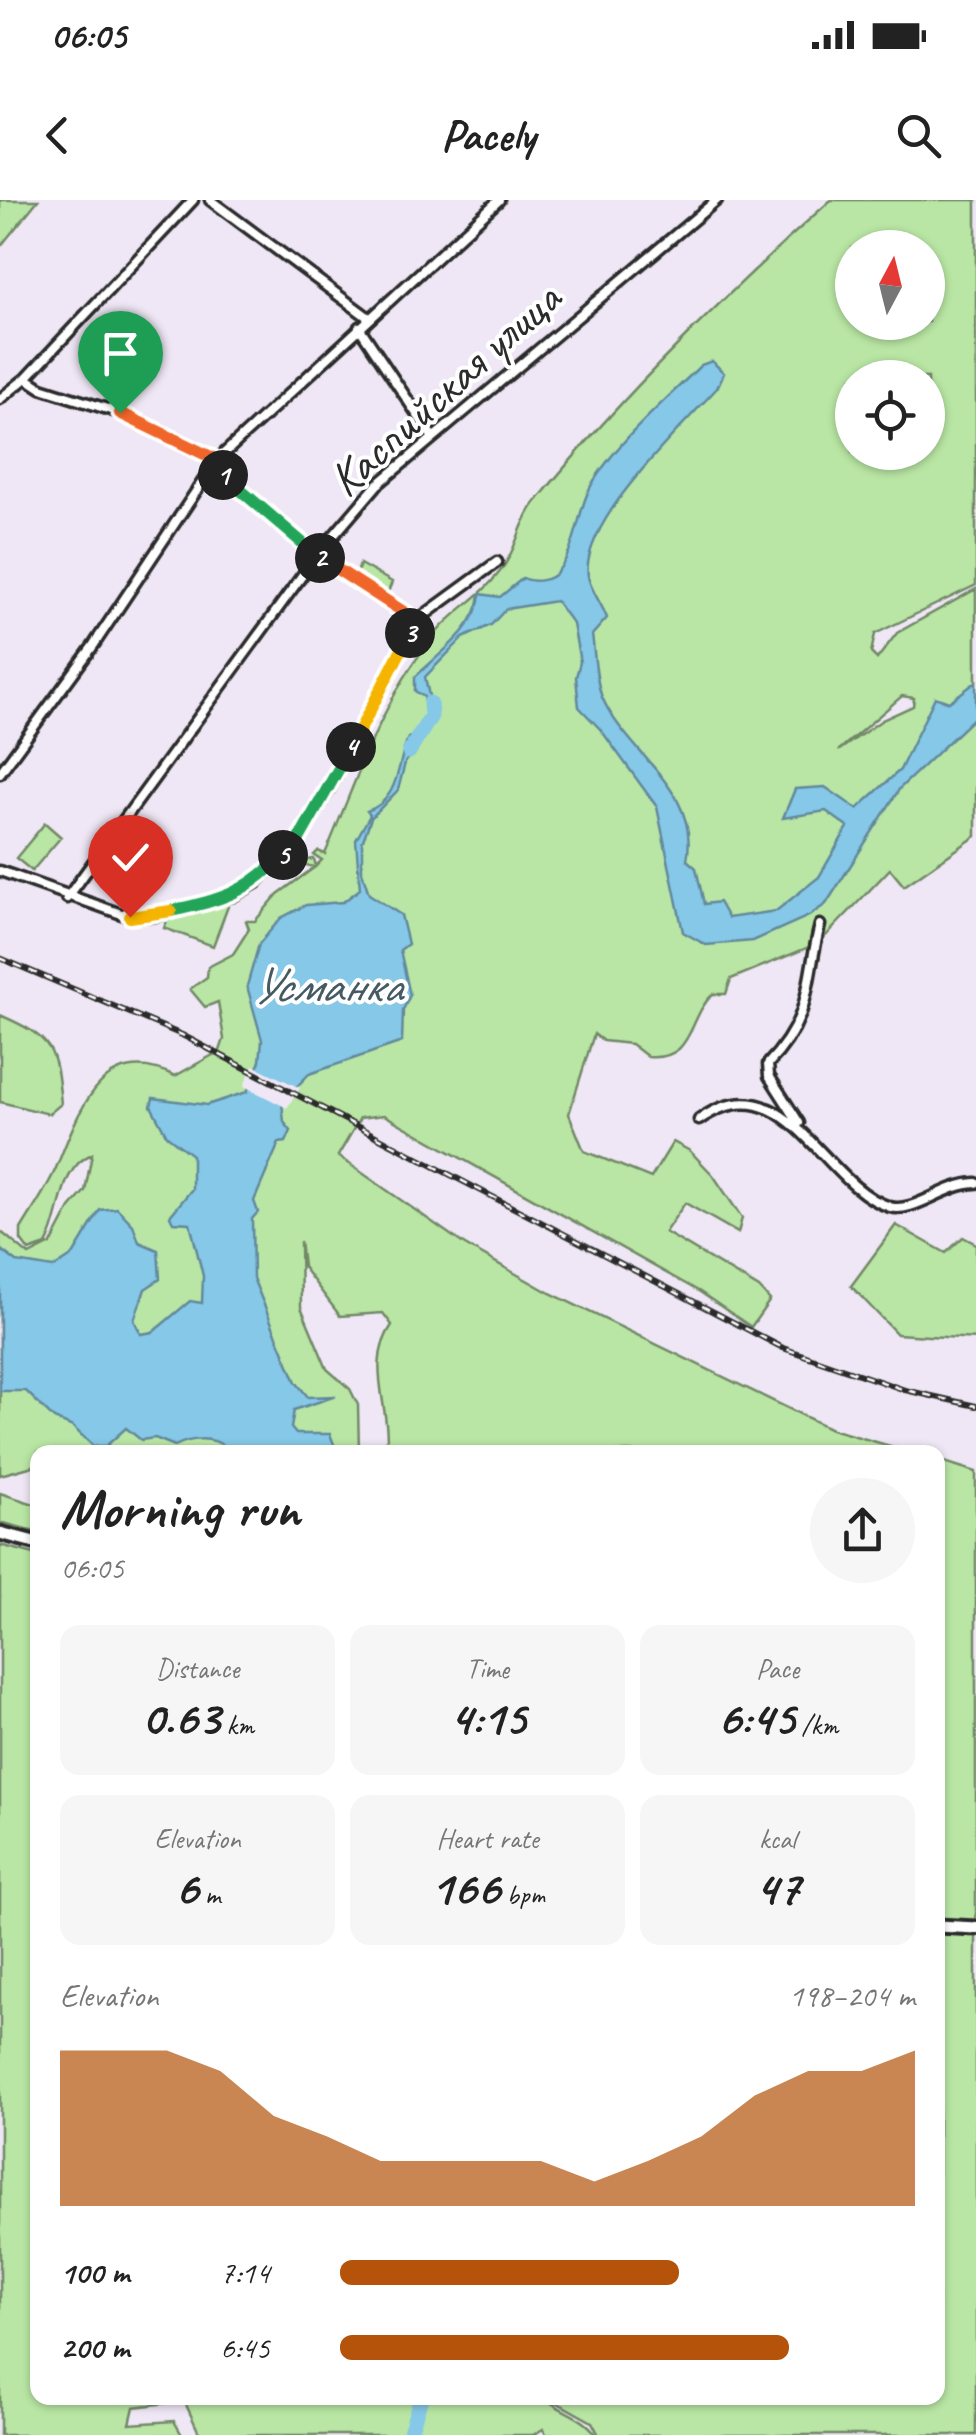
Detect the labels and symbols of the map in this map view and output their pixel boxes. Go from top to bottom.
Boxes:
north arrow [835,230,945,340]
street label: Каспийская улица [315,267,575,509]
pin [78,311,163,414]
pin: 1 [198,450,248,500]
pin: 2 [295,533,345,583]
pin: 3 [385,608,435,658]
pin: 4 [326,722,376,772]
pin [88,815,173,918]
pin: 5 [258,830,308,880]
water label: Усманка [251,954,405,1017]

